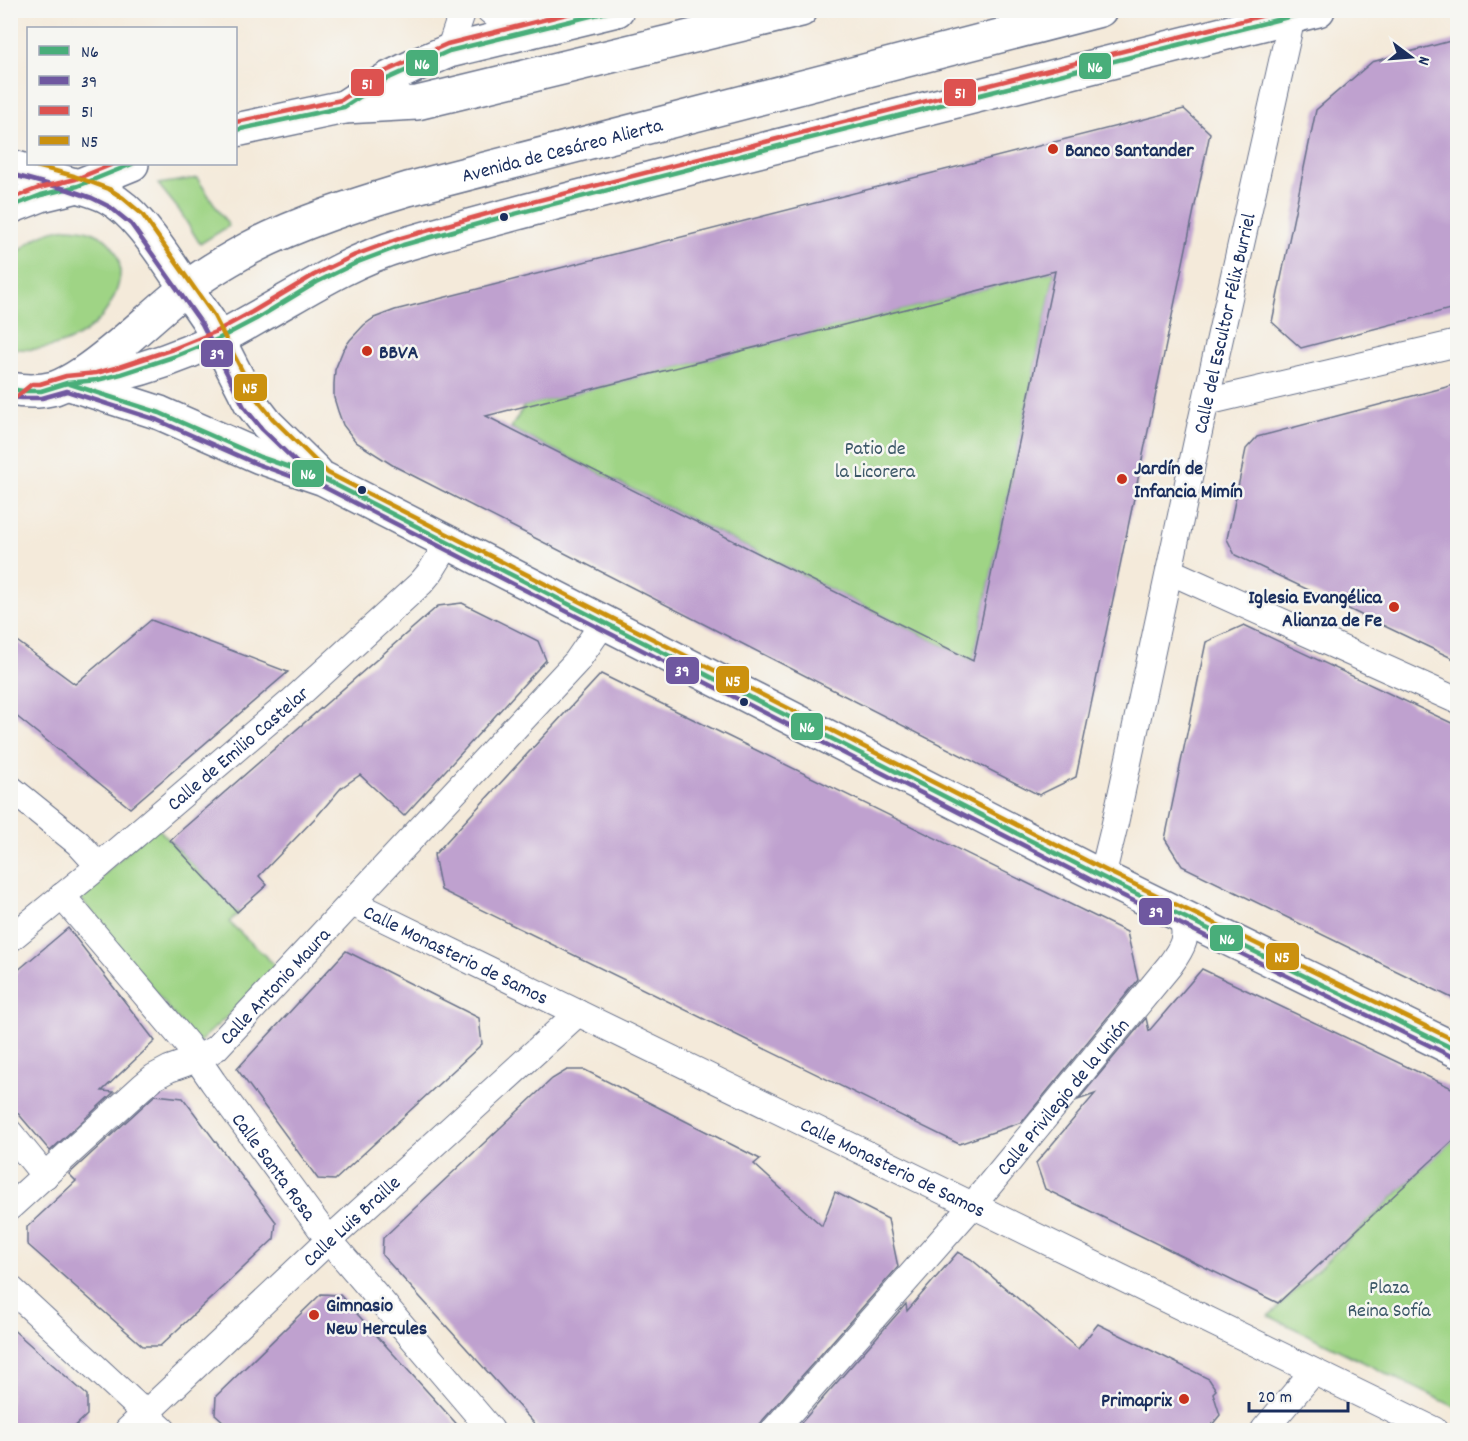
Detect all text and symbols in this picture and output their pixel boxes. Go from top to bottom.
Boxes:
legend [27,27,237,165]
north arrow [1381,27,1441,87]
text: N6 [81,41,99,66]
line badge: N6 [405,49,439,77]
line badge: N6 [1078,52,1112,80]
text: N [1411,53,1435,68]
text: N6 [414,54,430,77]
text: N6 [1087,57,1103,80]
line badge: 51 [350,68,385,97]
text: 39 [81,71,97,96]
text: 51 [362,74,372,97]
line badge: 51 [943,78,977,107]
text: 51 [955,83,965,106]
text: 51 [81,101,93,126]
street label: Avenida de Cesáreo Alierta [459,113,666,192]
text: N5 [81,131,98,156]
place label: Banco Santander [1065,138,1194,166]
marker: Banco Santander [1046,142,1060,156]
unlabelled marker [498,211,510,223]
street label: Calle del Escultor Félix Burriel [1188,211,1265,437]
line badge: 39 [200,339,234,368]
place label: BBVA [379,340,419,368]
text: 39 [210,344,224,367]
marker: BBVA [360,344,374,358]
line badge: N5 [233,373,268,402]
text: N5 [242,378,258,401]
park label: Patio de la Licorera [835,436,916,487]
place label: Jardín de Infancia Mimín [1134,456,1243,507]
line badge: N6 [291,459,325,488]
text: N6 [300,464,316,487]
marker: Jardín de Infancia Mimín [1115,472,1129,486]
unlabelled marker [356,484,368,496]
place label: Iglesia Evangélica Alianza de Fe [1248,585,1383,636]
marker: Iglesia Evangélica Alianza de Fe [1387,600,1401,614]
line badge: 39 [665,656,700,685]
text: 39 [675,661,689,684]
line badge: N5 [715,665,750,694]
text: N5 [725,671,741,694]
street label: Calle de Emilio Castelar [162,681,317,819]
unlabelled marker [738,696,750,708]
line badge: N6 [790,712,824,741]
text: N6 [799,717,815,740]
line badge: 39 [1138,897,1173,926]
street label: Calle Monasterio de Samos [358,900,552,1013]
text: 39 [1149,902,1163,925]
street label: Calle Antonio Maura [214,922,339,1053]
line badge: N6 [1209,924,1244,952]
text: N6 [1219,929,1235,952]
line badge: N5 [1265,942,1300,971]
text: N5 [1274,947,1290,970]
street label: Calle Privilegio de la Unión [991,1013,1138,1183]
street label: Calle Santa Rosa [223,1108,322,1228]
street label: Calle Monasterio de Samos [795,1112,989,1226]
street label: Calle Luis Braille [298,1170,408,1275]
park label: Plaza Reina Sofía [1347,1275,1431,1326]
place label: Gimnasio New Hercules [326,1293,427,1344]
marker: Gimnasio New Hercules [307,1308,321,1322]
scale bar [1249,1375,1348,1413]
text: 20 m [1258,1386,1292,1411]
place label: Primaprix [1101,1388,1173,1416]
marker: Primaprix [1177,1392,1191,1406]

